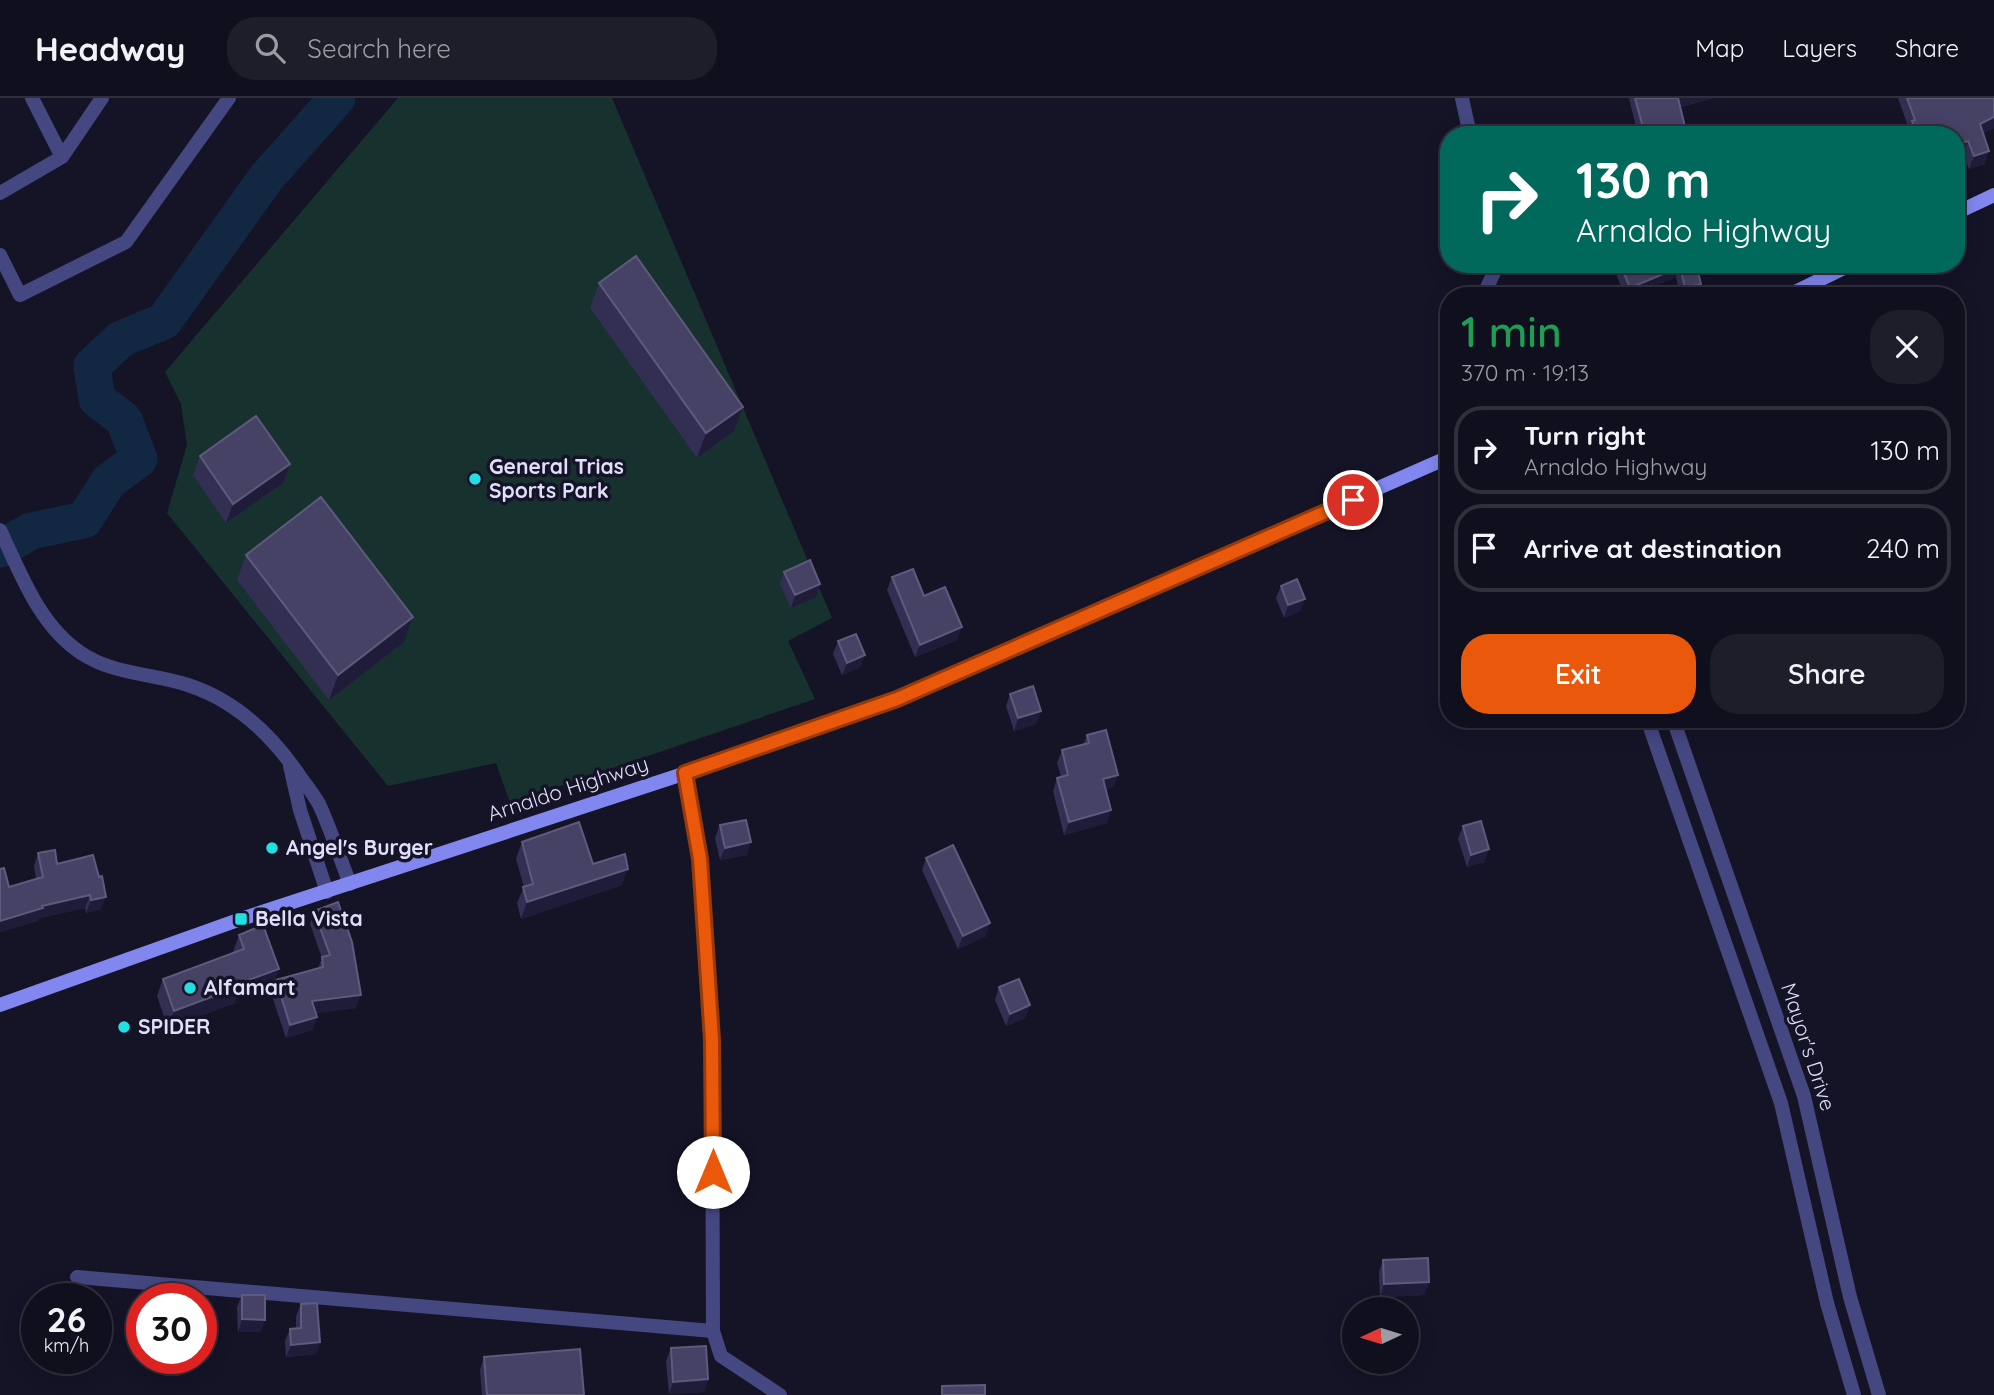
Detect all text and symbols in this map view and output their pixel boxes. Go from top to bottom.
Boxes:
search box [227,17,717,80]
text: Headway [35,28,185,69]
icon: search [251,29,289,67]
text: Search here [307,32,451,65]
text: Map [1695,33,1744,63]
text: Layers [1782,33,1857,63]
text: Share [1895,33,1959,63]
text: 130 m [1576,149,1710,210]
icon: right [1461,154,1552,245]
text: Arnaldo Highway [1576,210,1831,250]
text: 1 min [1461,305,1562,358]
button: close [1870,310,1944,384]
text: 370 m · 19:13 [1461,358,1589,387]
text: Turn right [1524,419,1646,452]
icon: right [1465,431,1503,469]
text: 130 m [1870,434,1940,467]
text: Arnaldo Highway [1524,452,1707,481]
place label: General Trias Sports Park [489,453,624,503]
pin [1323,470,1383,530]
marker: General Trias Sports Park [467,471,483,487]
icon: arrive [1334,481,1372,519]
icon: arrive [1465,529,1503,567]
text: Arrive at destination [1524,532,1782,565]
text: 240 m [1866,532,1940,565]
button: Exit [1461,634,1696,714]
button: Share [1710,634,1944,714]
street label: Arnaldo Highway [484,750,651,826]
place label: Angel's Burger [286,834,433,860]
marker: Angel's Burger [264,840,280,856]
place label: Bella Vista [255,905,363,931]
marker: Bella Vista [233,911,249,927]
place label: Alfamart [204,974,296,1000]
street label: Mayor's Drive [1776,979,1842,1114]
marker: Alfamart [182,980,198,996]
place label: SPIDER [138,1013,210,1039]
marker: SPIDER [116,1019,132,1035]
position arrow [676,1135,750,1209]
speed limit sign: 30 [126,1283,217,1374]
text: 26 [47,1297,86,1341]
north arrow [1342,1297,1419,1374]
map controls [1342,1297,1419,1374]
text: km/h [44,1334,89,1357]

